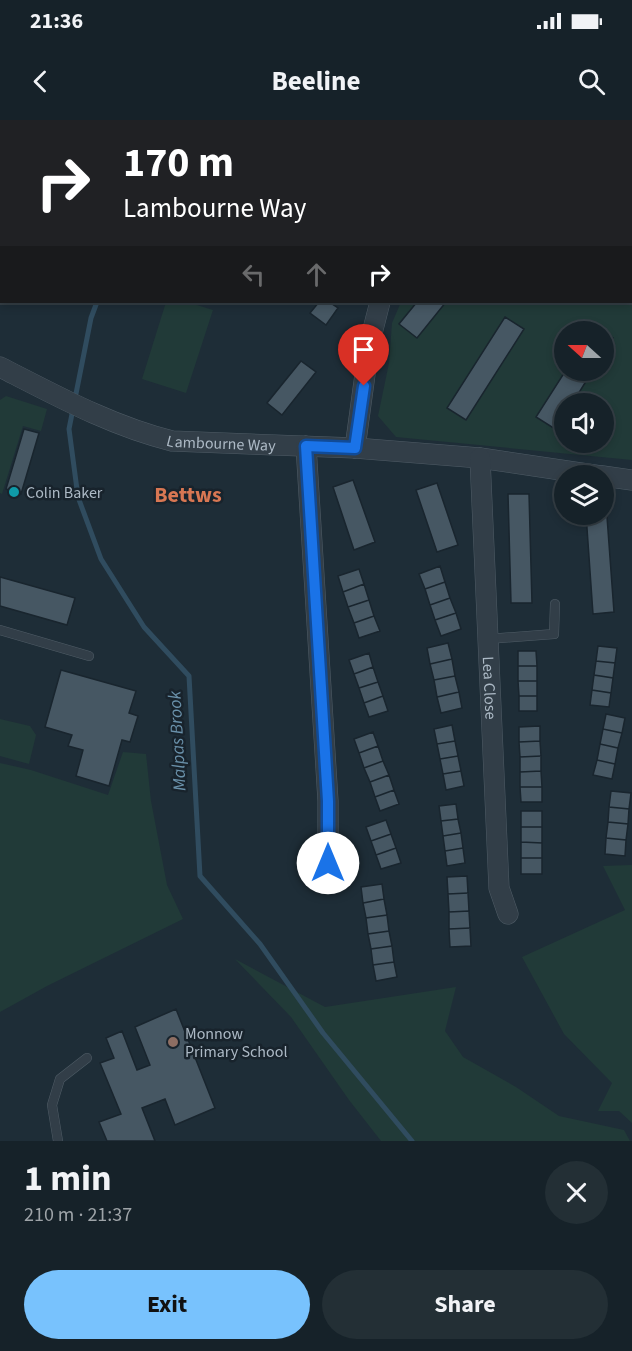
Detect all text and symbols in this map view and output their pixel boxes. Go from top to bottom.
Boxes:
text: 21:36 [30,5,83,37]
text: Beeline [272,62,360,101]
icon: back [24,65,57,98]
icon: search [575,65,608,98]
text: 170 m [123,133,234,193]
icon: right [24,144,102,222]
text: Lambourne Way [123,189,306,228]
icon: left [237,258,270,291]
icon: ahead [300,258,333,291]
icon: right [363,258,396,291]
north arrow [554,321,614,381]
map controls [554,321,614,525]
pin [338,324,389,386]
icon: arrive [347,333,380,366]
button: sound [554,393,614,453]
street label: Lambourne Way [164,430,277,457]
button: layers [554,465,614,525]
district label: Bettws [154,479,222,511]
place label: Colin Baker [26,482,103,504]
marker: Colin Baker [7,485,21,499]
street label: Lea Close [477,656,502,720]
water label: Malpas Brook [162,690,193,792]
position arrow [296,831,360,895]
place label: Monnow Primary School [185,1023,287,1063]
marker: Monnow Primary School [166,1035,180,1049]
text: 1 min [24,1153,112,1204]
button: close [545,1161,608,1224]
text: 210 m · 21:37 [24,1201,132,1229]
button: Exit [24,1270,310,1339]
button: Share [322,1270,608,1339]

